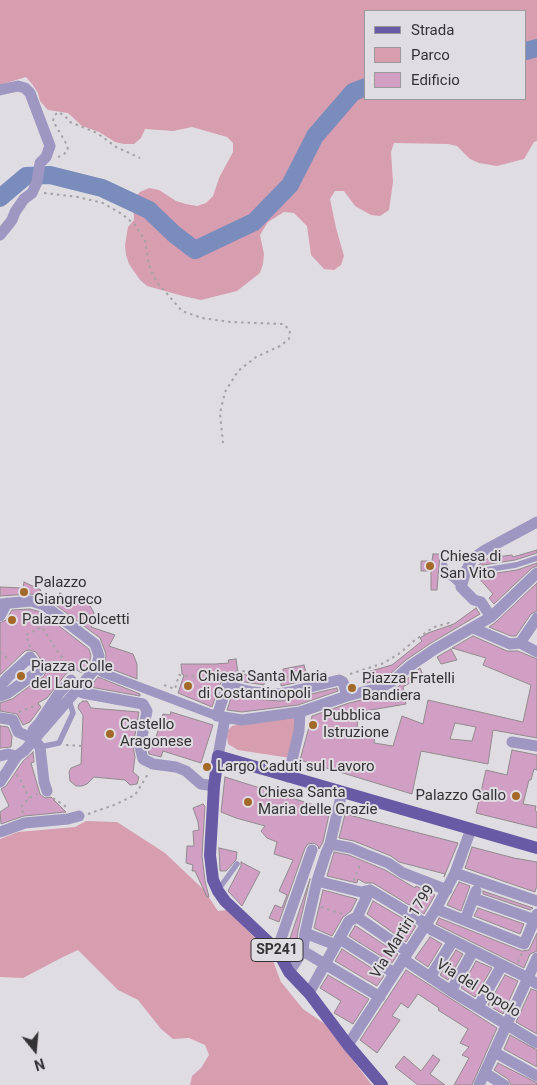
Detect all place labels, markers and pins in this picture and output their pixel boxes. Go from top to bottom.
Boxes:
place label: Chiesa di San Vito [440,548,501,583]
marker: Chiesa di San Vito [424,560,436,572]
place label: Palazzo Giangreco [34,574,102,609]
marker: Palazzo Giangreco [18,586,30,598]
place label: Palazzo Dolcetti [22,611,130,629]
marker: Palazzo Dolcetti [6,614,18,626]
place label: Piazza Colle del Lauro [31,658,113,693]
place label: Chiesa Santa Maria di Costantinopoli [198,668,328,703]
marker: Piazza Colle del Lauro [15,670,27,682]
place label: Piazza Fratelli Bandiera [362,670,455,705]
marker: Chiesa Santa Maria di Costantinopoli [182,680,194,692]
marker: Piazza Fratelli Bandiera [346,682,358,694]
place label: Pubblica Istruzione [323,707,389,742]
place label: Castello Aragonese [120,716,192,751]
marker: Pubblica Istruzione [307,719,319,731]
marker: Castello Aragonese [104,728,116,740]
place label: Largo Caduti sul Lavoro [217,758,375,776]
marker: Largo Caduti sul Lavoro [201,761,213,773]
place label: Chiesa Santa Maria delle Grazie [258,784,377,819]
place label: Palazzo Gallo [415,787,506,805]
marker: Palazzo Gallo [510,790,522,802]
marker: Chiesa Santa Maria delle Grazie [242,796,254,808]

